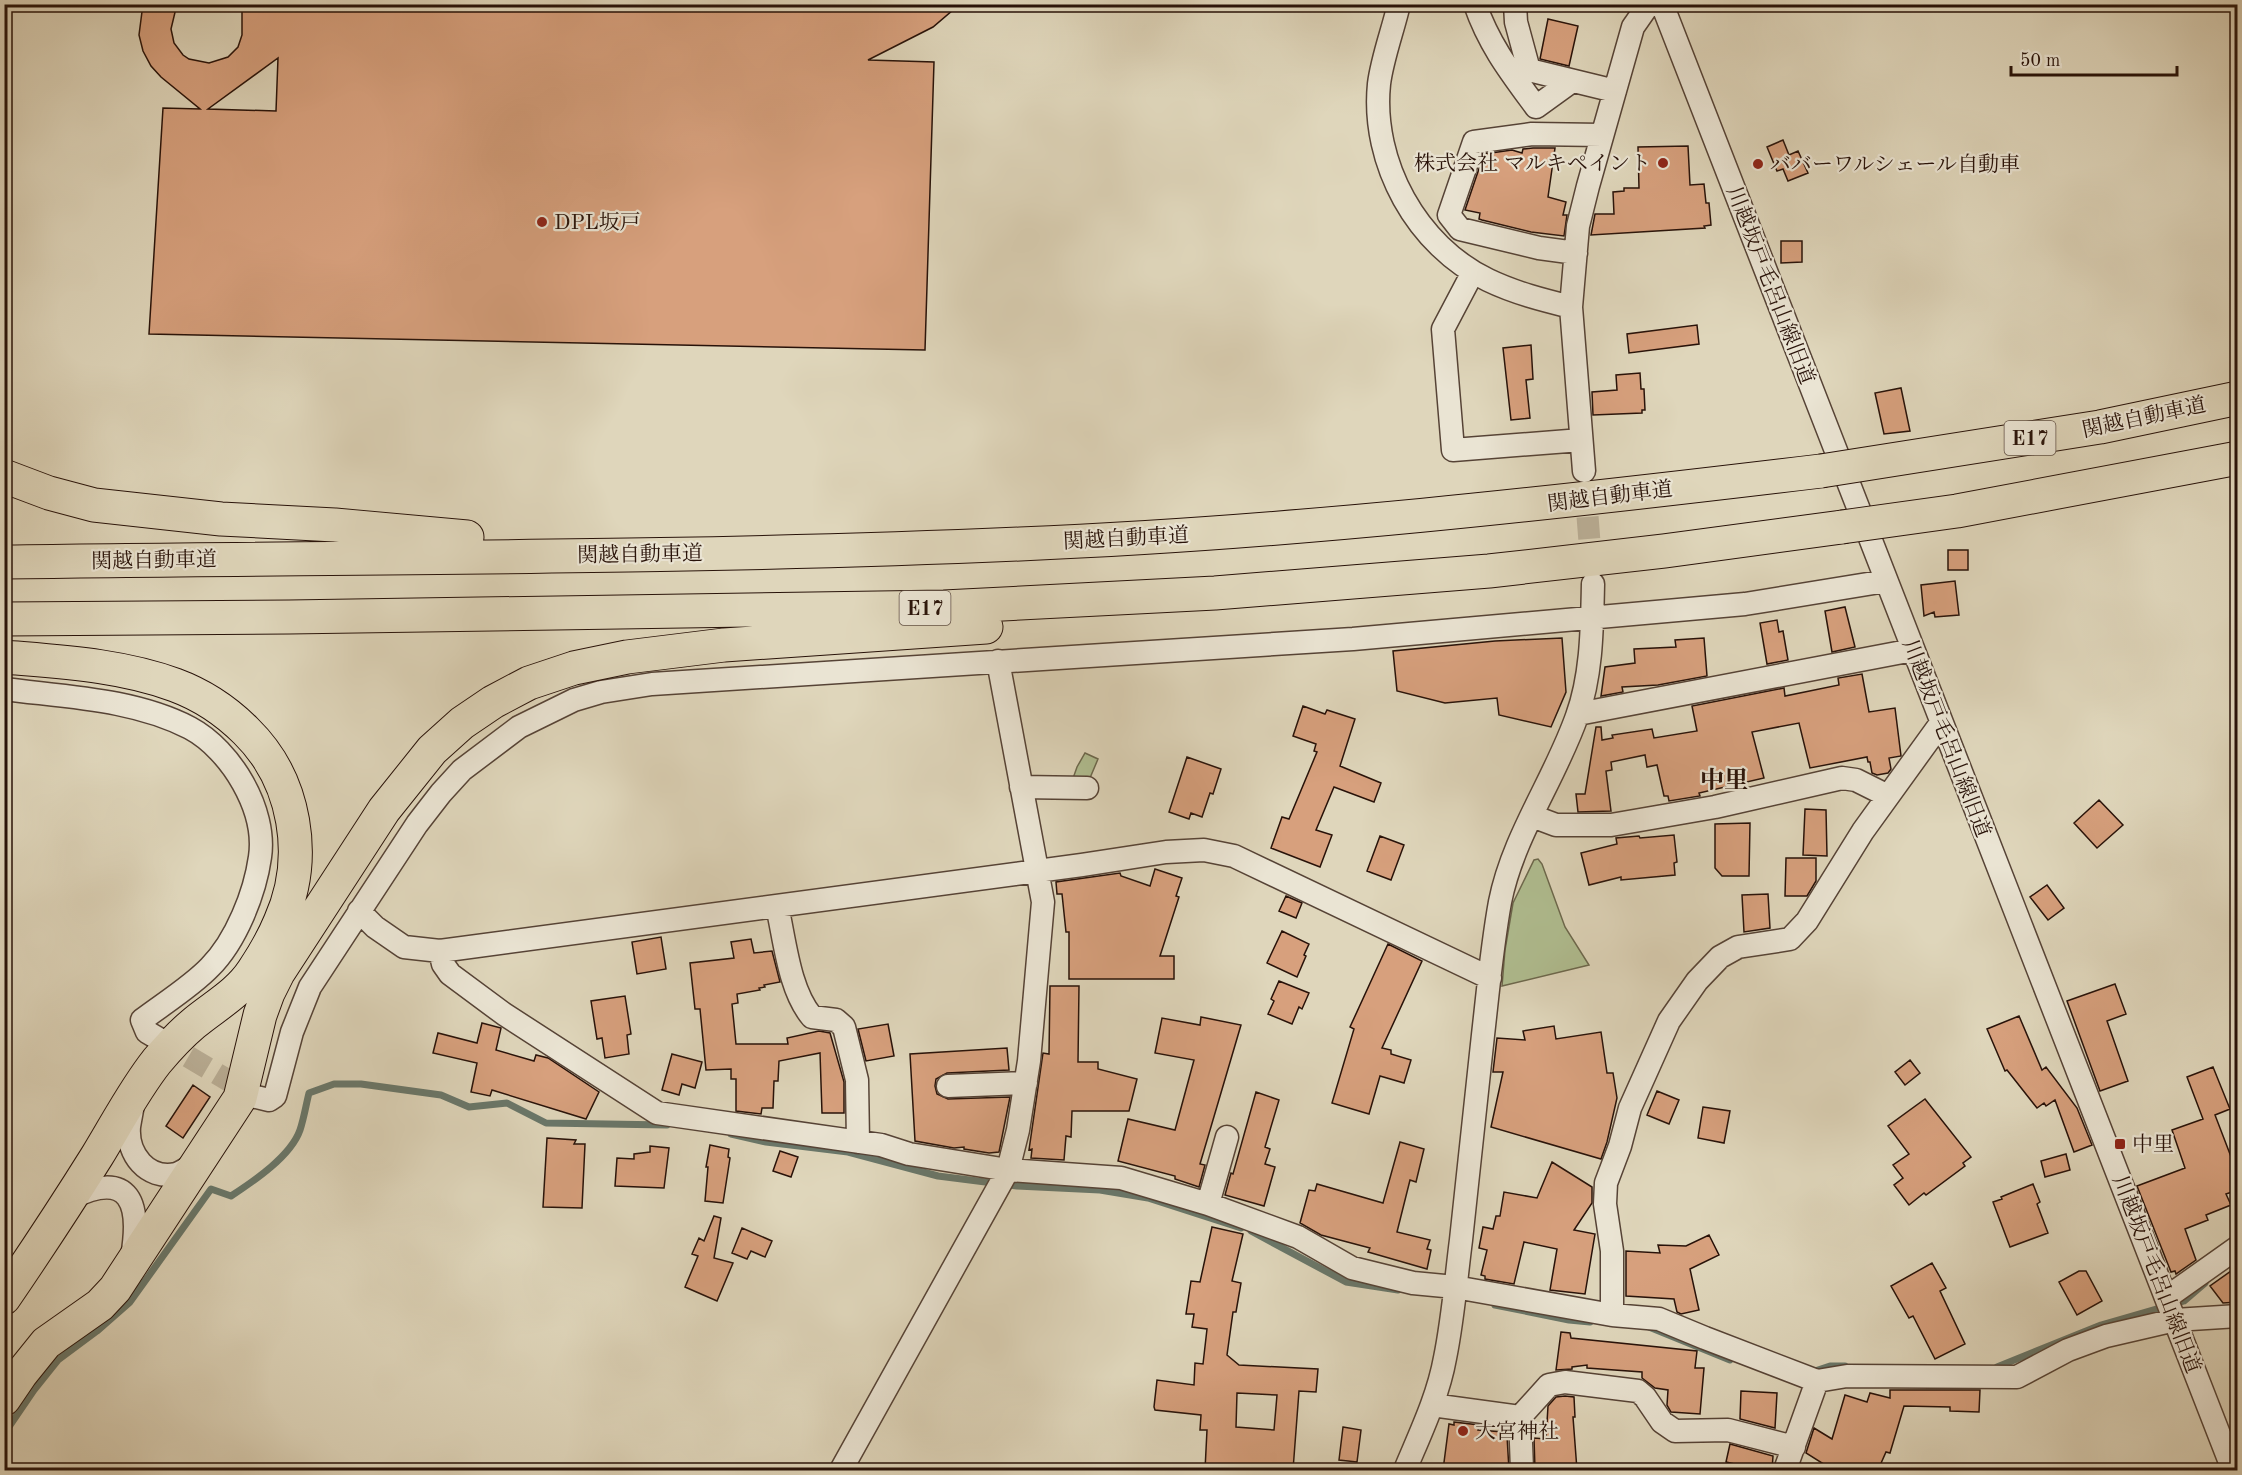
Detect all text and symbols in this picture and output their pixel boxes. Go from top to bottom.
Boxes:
scale bar [2011,39,2178,77]
text: 50 m [2020,52,2060,70]
place label: 株式会社 マルキペイント [1414,152,1651,175]
place label: ババーワルシェール自動車 [1770,153,2020,176]
marker: 株式会社 マルキペイント [1656,156,1670,170]
marker: ババーワルシェール自動車 [1751,157,1765,171]
street label: 川越坂戸毛呂山線旧道 [1722,183,1819,387]
place label: DPL坂戸 [554,211,641,234]
marker: DPL坂戸 [535,215,549,229]
street label: 関越自動車道 [2080,393,2208,442]
road number: E17 [2004,421,2056,455]
street label: 関越自動車道 [1546,477,1674,516]
street label: 関越自動車道 [1063,524,1190,553]
street label: 関越自動車道 [577,542,703,567]
street label: 関越自動車道 [91,548,217,573]
road number: E17 [900,591,950,625]
street label: 川越坂戸毛呂山線旧道 [1898,636,1995,840]
district label: 中里 [1700,767,1748,794]
place label: 中里 [2132,1133,2174,1156]
marker: 中里 [2113,1137,2127,1151]
street label: 川越坂戸毛呂山線旧道 [2108,1172,2205,1376]
place label: 大宮神社 [1475,1420,1559,1443]
marker: 大宮神社 [1456,1424,1470,1438]

